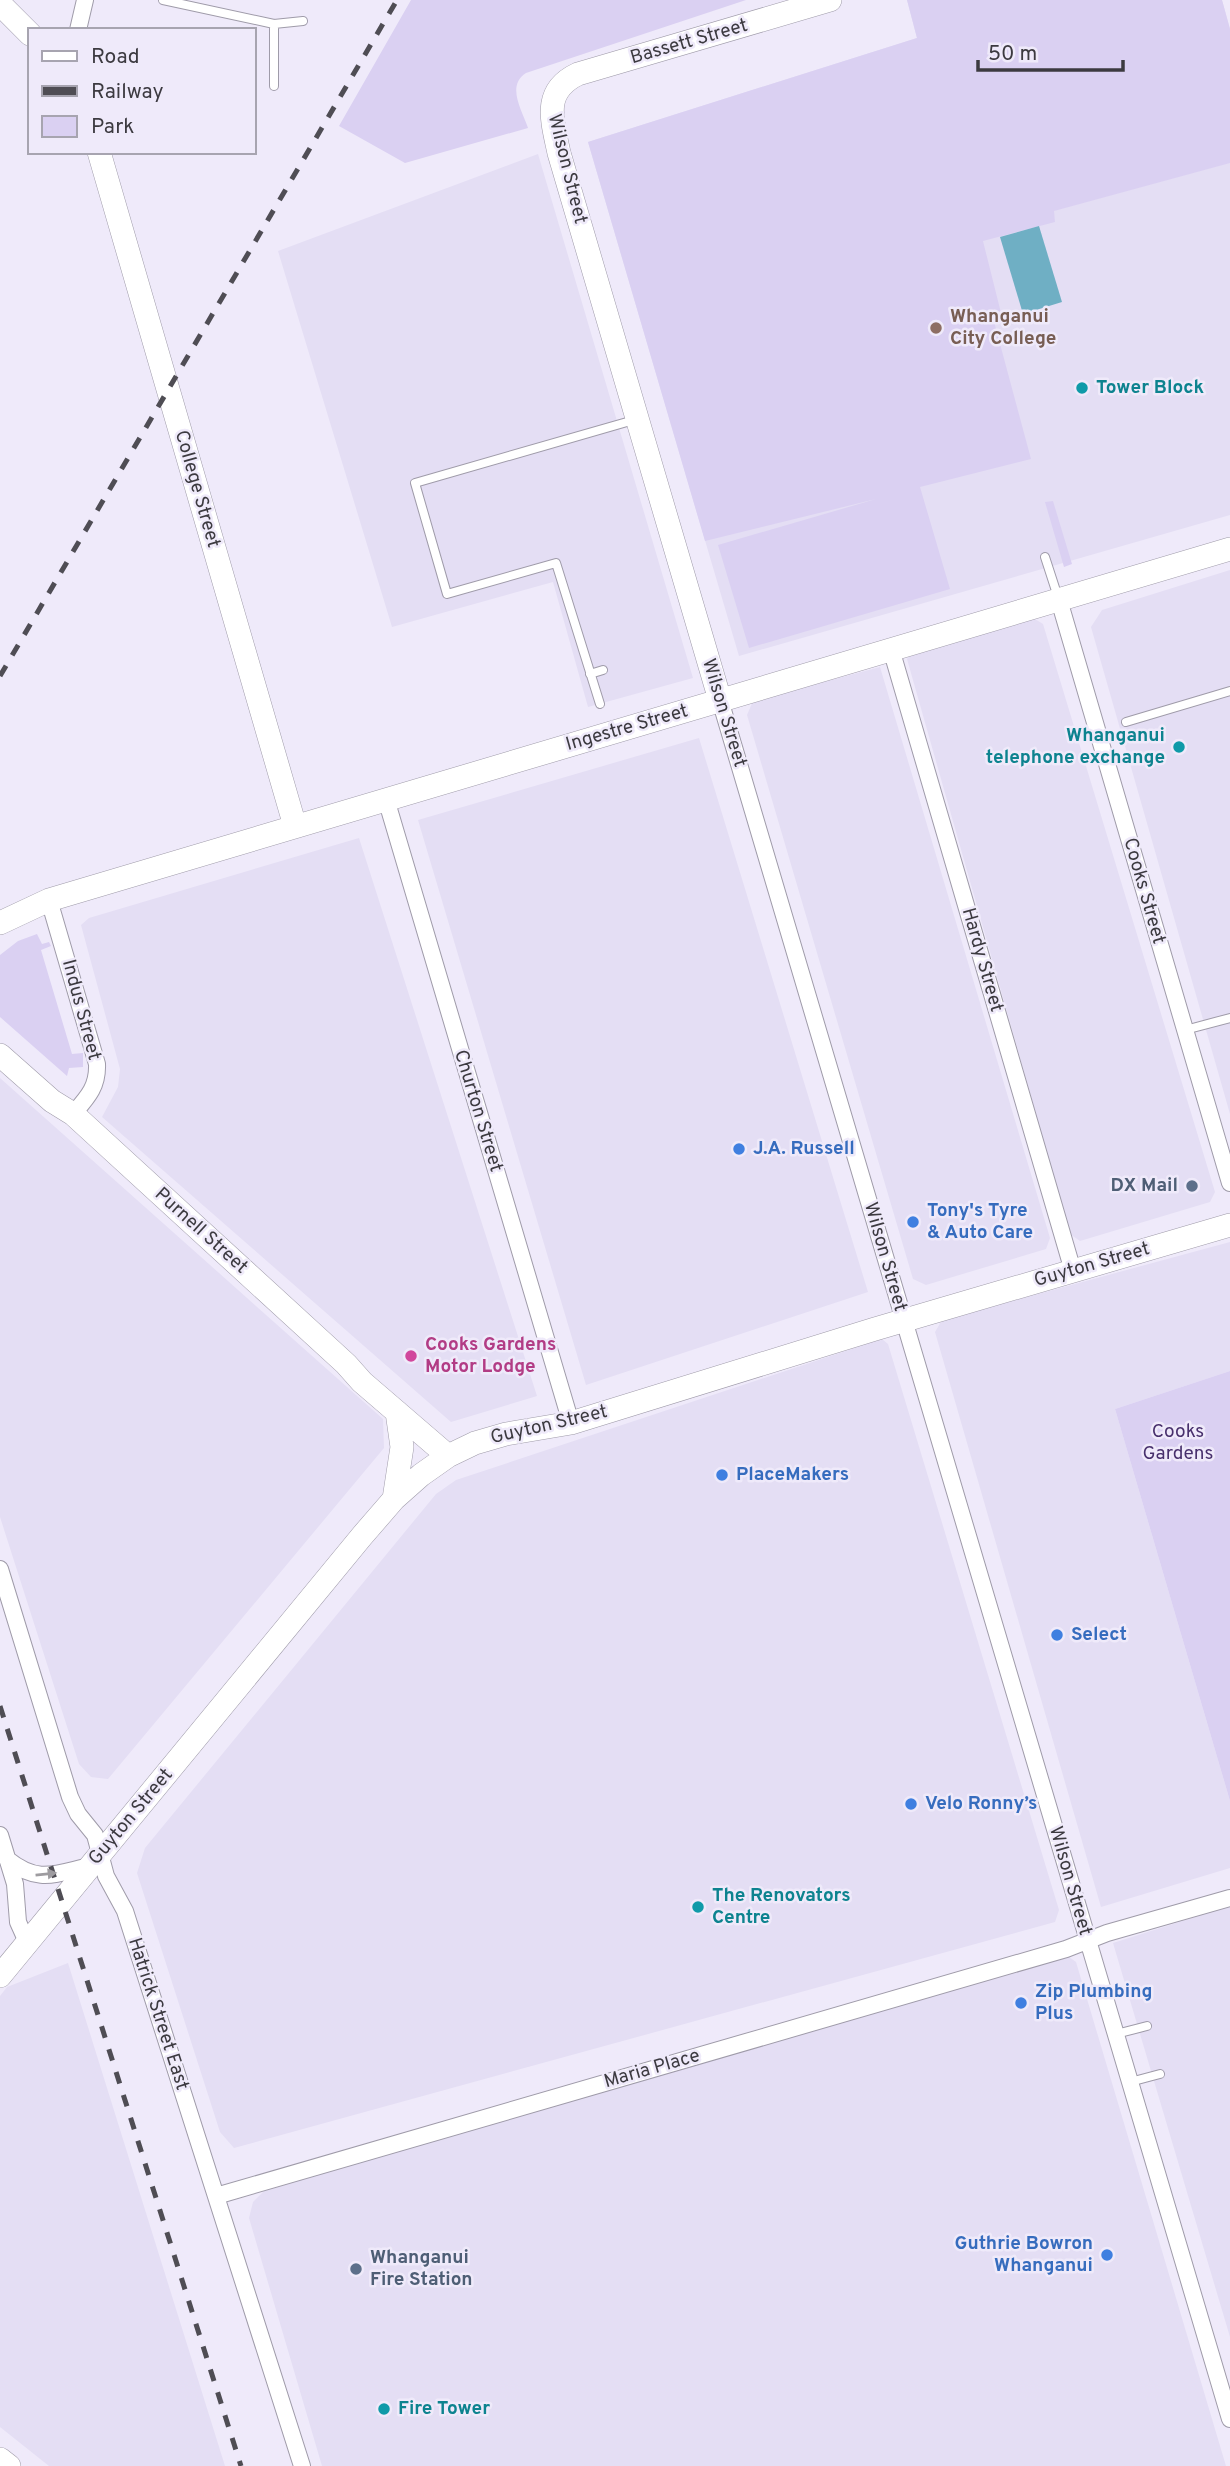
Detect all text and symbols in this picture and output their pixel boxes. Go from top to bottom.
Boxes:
street label: Bassett Street [627,14,751,70]
legend [28,28,256,154]
scale bar [978,28,1123,72]
text: 50 m [988,41,1037,68]
text: Road [91,44,140,71]
text: Railway [91,79,164,106]
street label: Wilson Street [542,112,592,226]
text: Park [91,114,134,141]
place label: Whanganui City College [950,305,1056,351]
marker: Whanganui City College [928,320,944,336]
place label: Tower Block [1096,376,1205,400]
marker: Tower Block [1074,380,1090,396]
street label: College Street [169,427,225,551]
street label: Wilson Street [696,656,752,770]
street label: Ingestre Street [563,699,691,757]
place label: Whanganui telephone exchange [986,724,1165,770]
marker: Whanganui telephone exchange [1171,739,1187,755]
street label: Cooks Street [1117,835,1171,947]
street label: Hardy Street [956,905,1008,1015]
street label: Indus Street [56,957,106,1063]
street label: Churton Street [448,1047,508,1175]
place label: J.A. Russell [753,1137,855,1161]
marker: J.A. Russell [731,1141,747,1157]
place label: DX Mail [1110,1174,1178,1198]
marker: DX Mail [1184,1178,1200,1194]
street label: Purnell Street [149,1183,253,1279]
place label: Tony's Tyre & Auto Care [927,1199,1033,1245]
street label: Wilson Street [858,1200,912,1314]
marker: Tony's Tyre & Auto Care [905,1214,921,1230]
street label: Guyton Street [1031,1237,1153,1293]
place label: Cooks Gardens Motor Lodge [425,1333,556,1379]
marker: Cooks Gardens Motor Lodge [403,1348,419,1364]
street label: Guyton Street [488,1400,610,1450]
park label: Cooks Gardens [1143,1420,1213,1466]
place label: PlaceMakers [736,1463,849,1487]
marker: PlaceMakers [714,1467,730,1483]
place label: Select [1071,1623,1127,1647]
marker: Select [1049,1627,1065,1643]
street label: Guyton Street [84,1764,178,1870]
place label: Velo Ronny’s [925,1792,1037,1816]
marker: Velo Ronny’s [903,1796,919,1812]
street label: Wilson Street [1043,1824,1097,1938]
one-way arrow [35,1868,57,1879]
place label: The Renovators Centre [712,1884,851,1930]
marker: The Renovators Centre [690,1899,706,1915]
street label: Hatrick Street East [122,1935,194,2093]
place label: Zip Plumbing Plus [1035,1980,1152,2026]
marker: Zip Plumbing Plus [1013,1995,1029,2011]
street label: Maria Place [601,2044,703,2094]
place label: Guthrie Bowron Whanganui [955,2232,1093,2278]
place label: Whanganui Fire Station [370,2246,472,2292]
marker: Guthrie Bowron Whanganui [1099,2247,1115,2263]
marker: Whanganui Fire Station [348,2261,364,2277]
place label: Fire Tower [398,2397,490,2421]
marker: Fire Tower [376,2401,392,2417]

